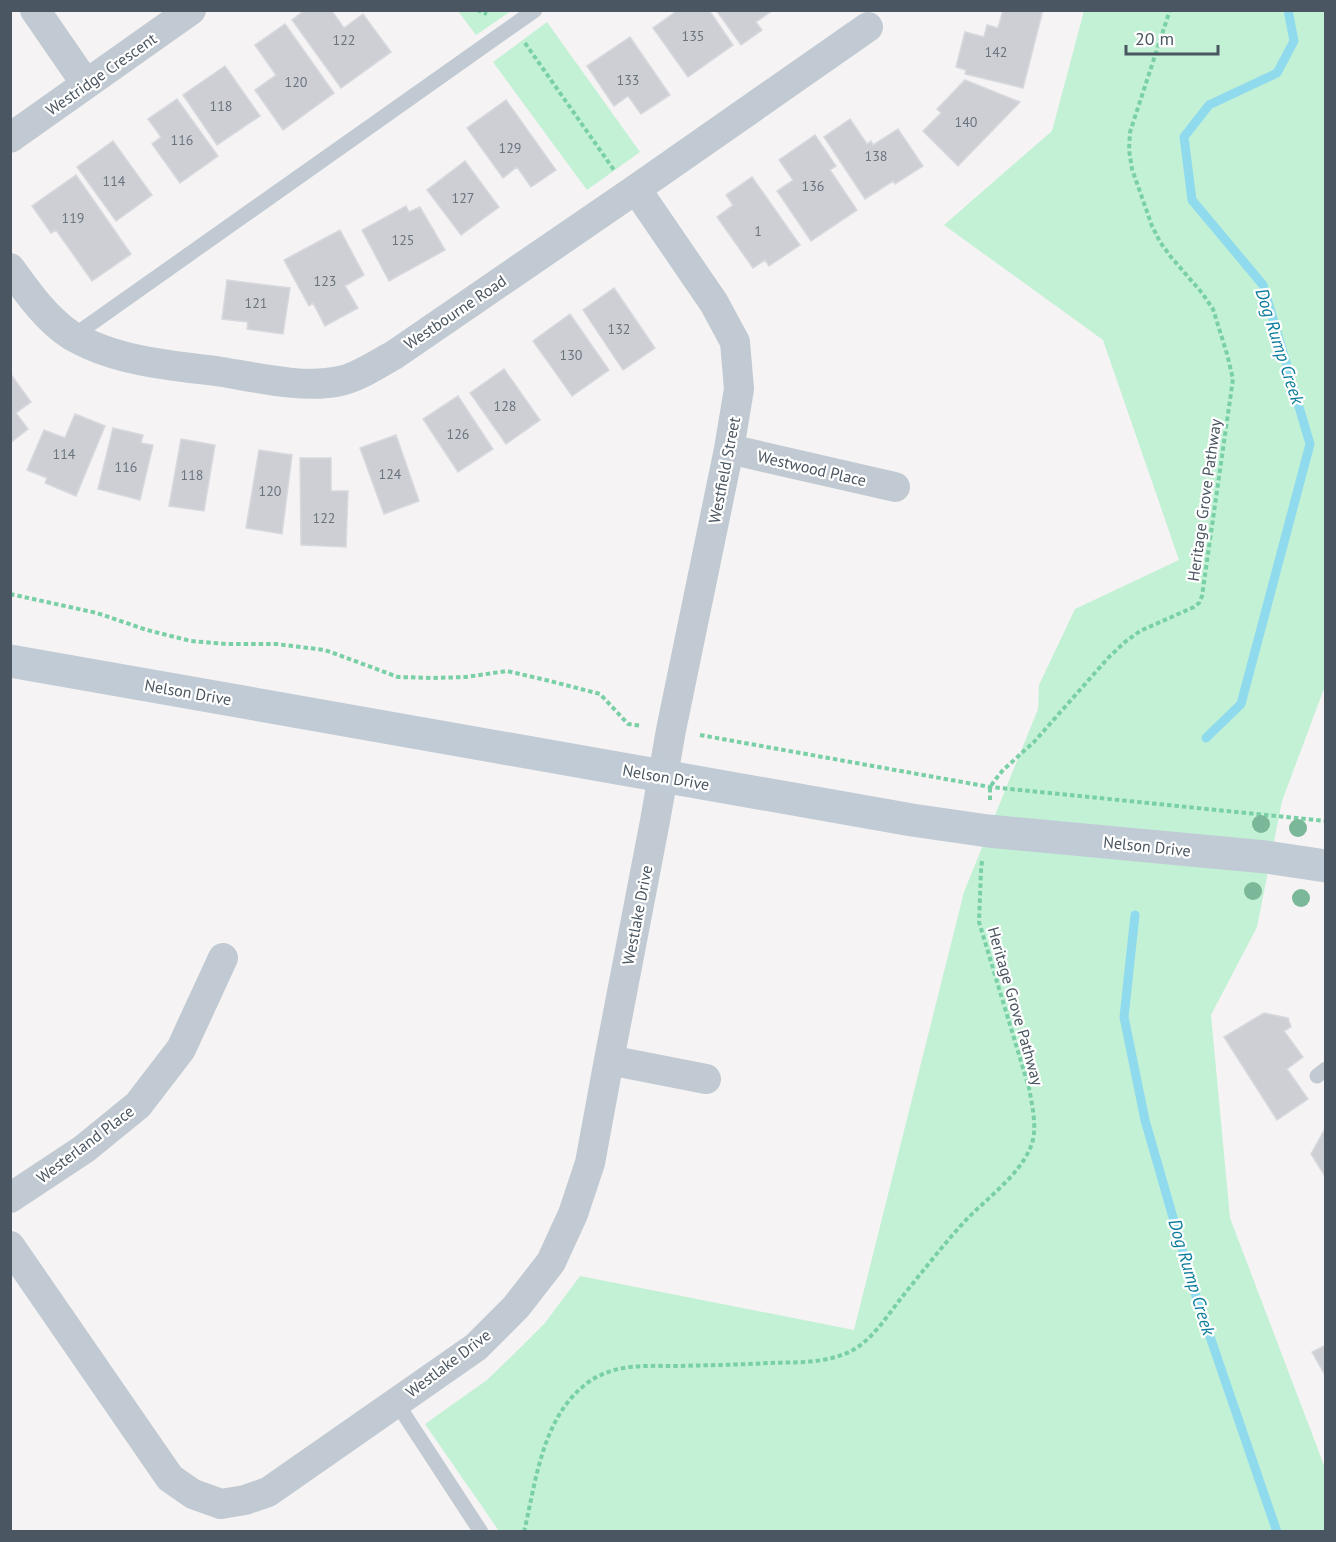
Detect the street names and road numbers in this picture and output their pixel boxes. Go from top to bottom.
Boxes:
street label: Westridge Crescent [42,28,161,120]
street label: Westbourne Road [400,270,510,354]
street label: Westfield Street [704,415,744,525]
street label: Heritage Grove Pathway [1183,417,1225,583]
street label: Westwood Place [756,446,868,490]
street label: Nelson Drive [143,675,233,709]
street label: Nelson Drive [621,760,711,794]
street label: Nelson Drive [1102,831,1192,861]
street label: Westlake Drive [618,863,656,967]
street label: Heritage Grove Pathway [984,924,1048,1088]
street label: Westerland Place [32,1101,138,1187]
street label: Westlake Drive [402,1325,494,1401]

